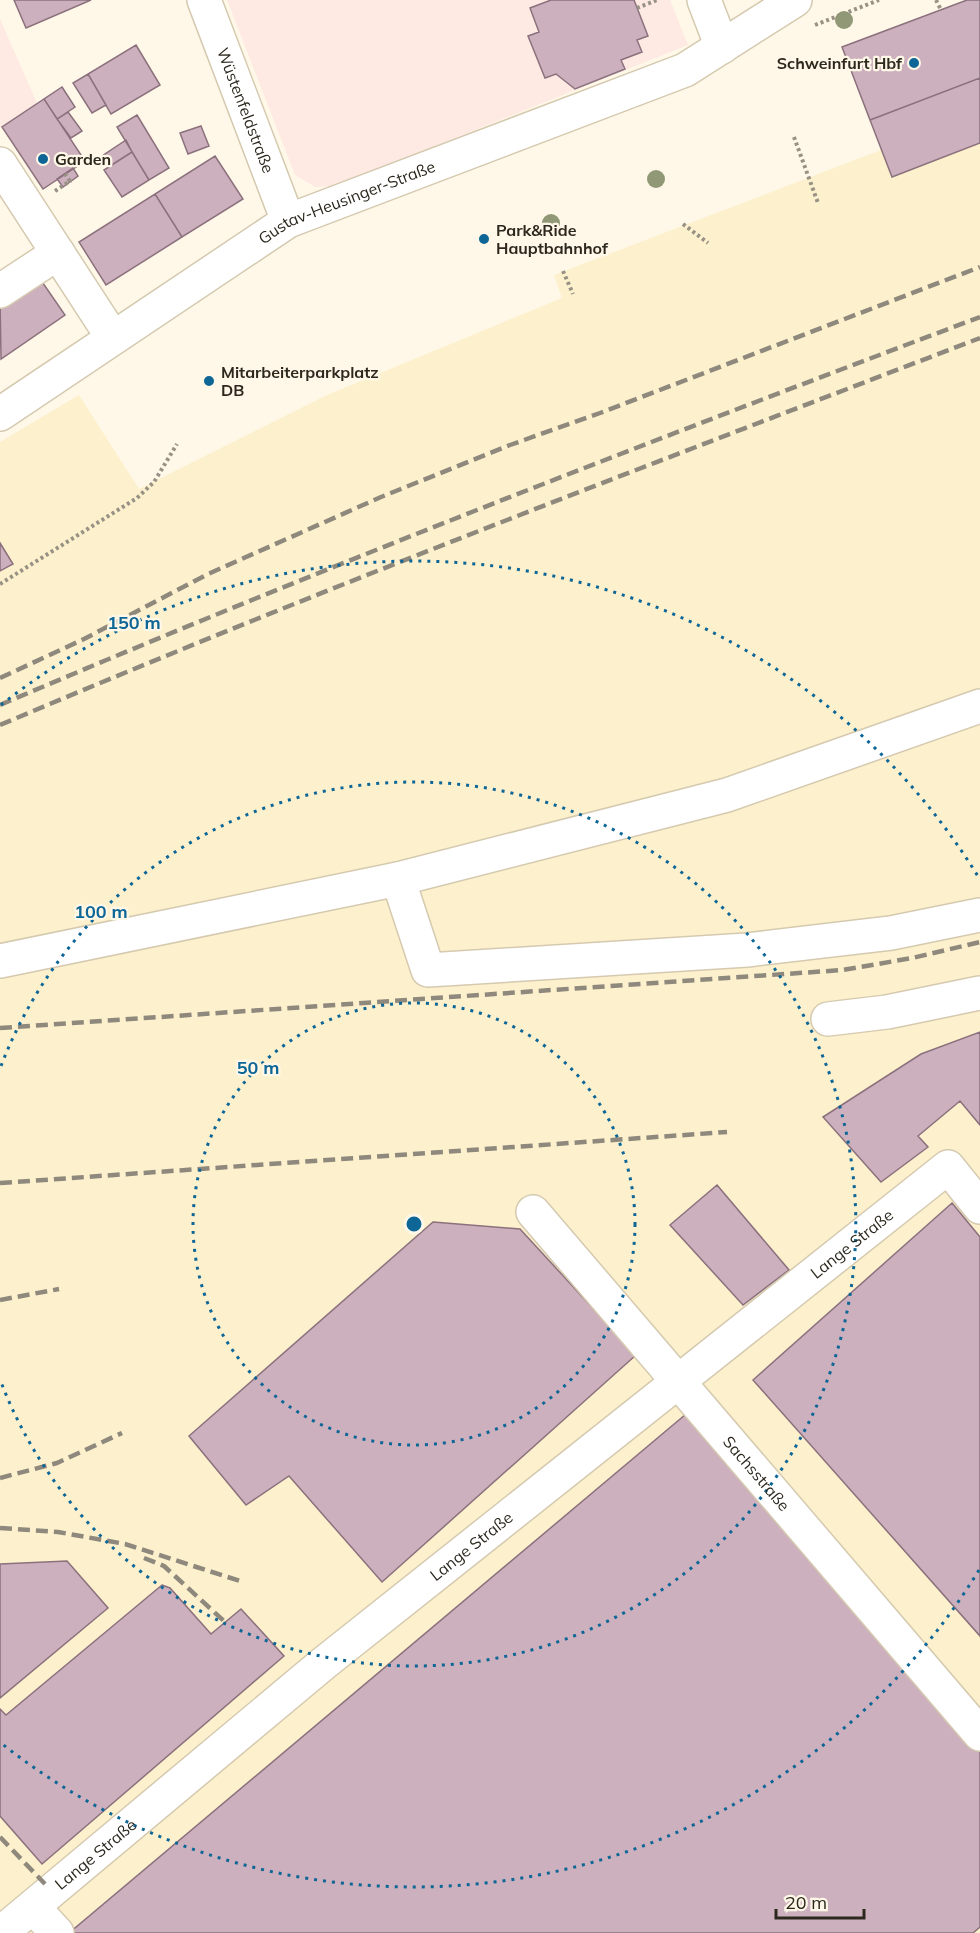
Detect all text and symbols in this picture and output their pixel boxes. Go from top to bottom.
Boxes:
street label: Wüstenfeldstraße [213,45,279,176]
place label: Schweinfurt Hbf [777,53,903,73]
marker: Schweinfurt Hbf [907,56,921,70]
place label: Garden [55,149,111,169]
marker: Garden [36,152,50,166]
street label: Gustav-Heusinger-Straße [254,156,438,248]
place label: Park&Ride Hauptbahnhof [496,220,609,258]
marker: Park&Ride Hauptbahnhof [477,232,491,246]
place label: Mitarbeiterparkplatz DB [221,362,379,400]
marker: Mitarbeiterparkplatz DB [202,374,216,388]
text: 150 m [107,611,161,634]
text: 100 m [74,900,128,923]
text: 50 m [237,1056,279,1079]
street label: Lange Straße [806,1205,897,1283]
centre of rings [404,1214,424,1234]
street label: Sachsstraße [719,1432,794,1515]
street label: Lange Straße [426,1507,517,1585]
street label: Lange Straße [51,1814,140,1894]
scale bar [776,1882,864,1920]
text: 20 m [785,1891,827,1914]

